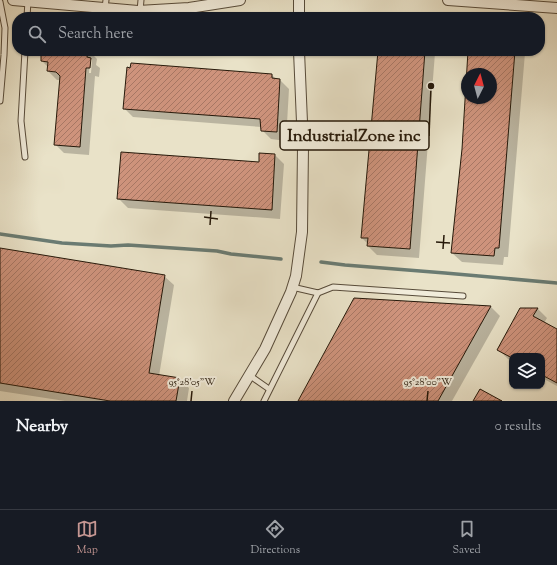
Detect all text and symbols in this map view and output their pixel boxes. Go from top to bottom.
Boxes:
search box [12,12,545,56]
icon: search [26,23,48,45]
text: Search here [58,24,133,45]
north arrow [461,68,497,104]
callout: IndustrialZone inc [280,121,429,150]
text: IndustrialZone inc [287,125,421,149]
map controls [509,353,545,389]
button: layers [509,353,545,389]
text: 95°28'05"W [169,375,215,390]
text: 95°28'00"W [404,375,452,390]
text: Nearby [16,415,68,439]
text: 0 results [495,418,541,436]
tab: Map [76,518,98,558]
tab: Directions [251,518,300,558]
tab: Saved [453,518,481,558]

